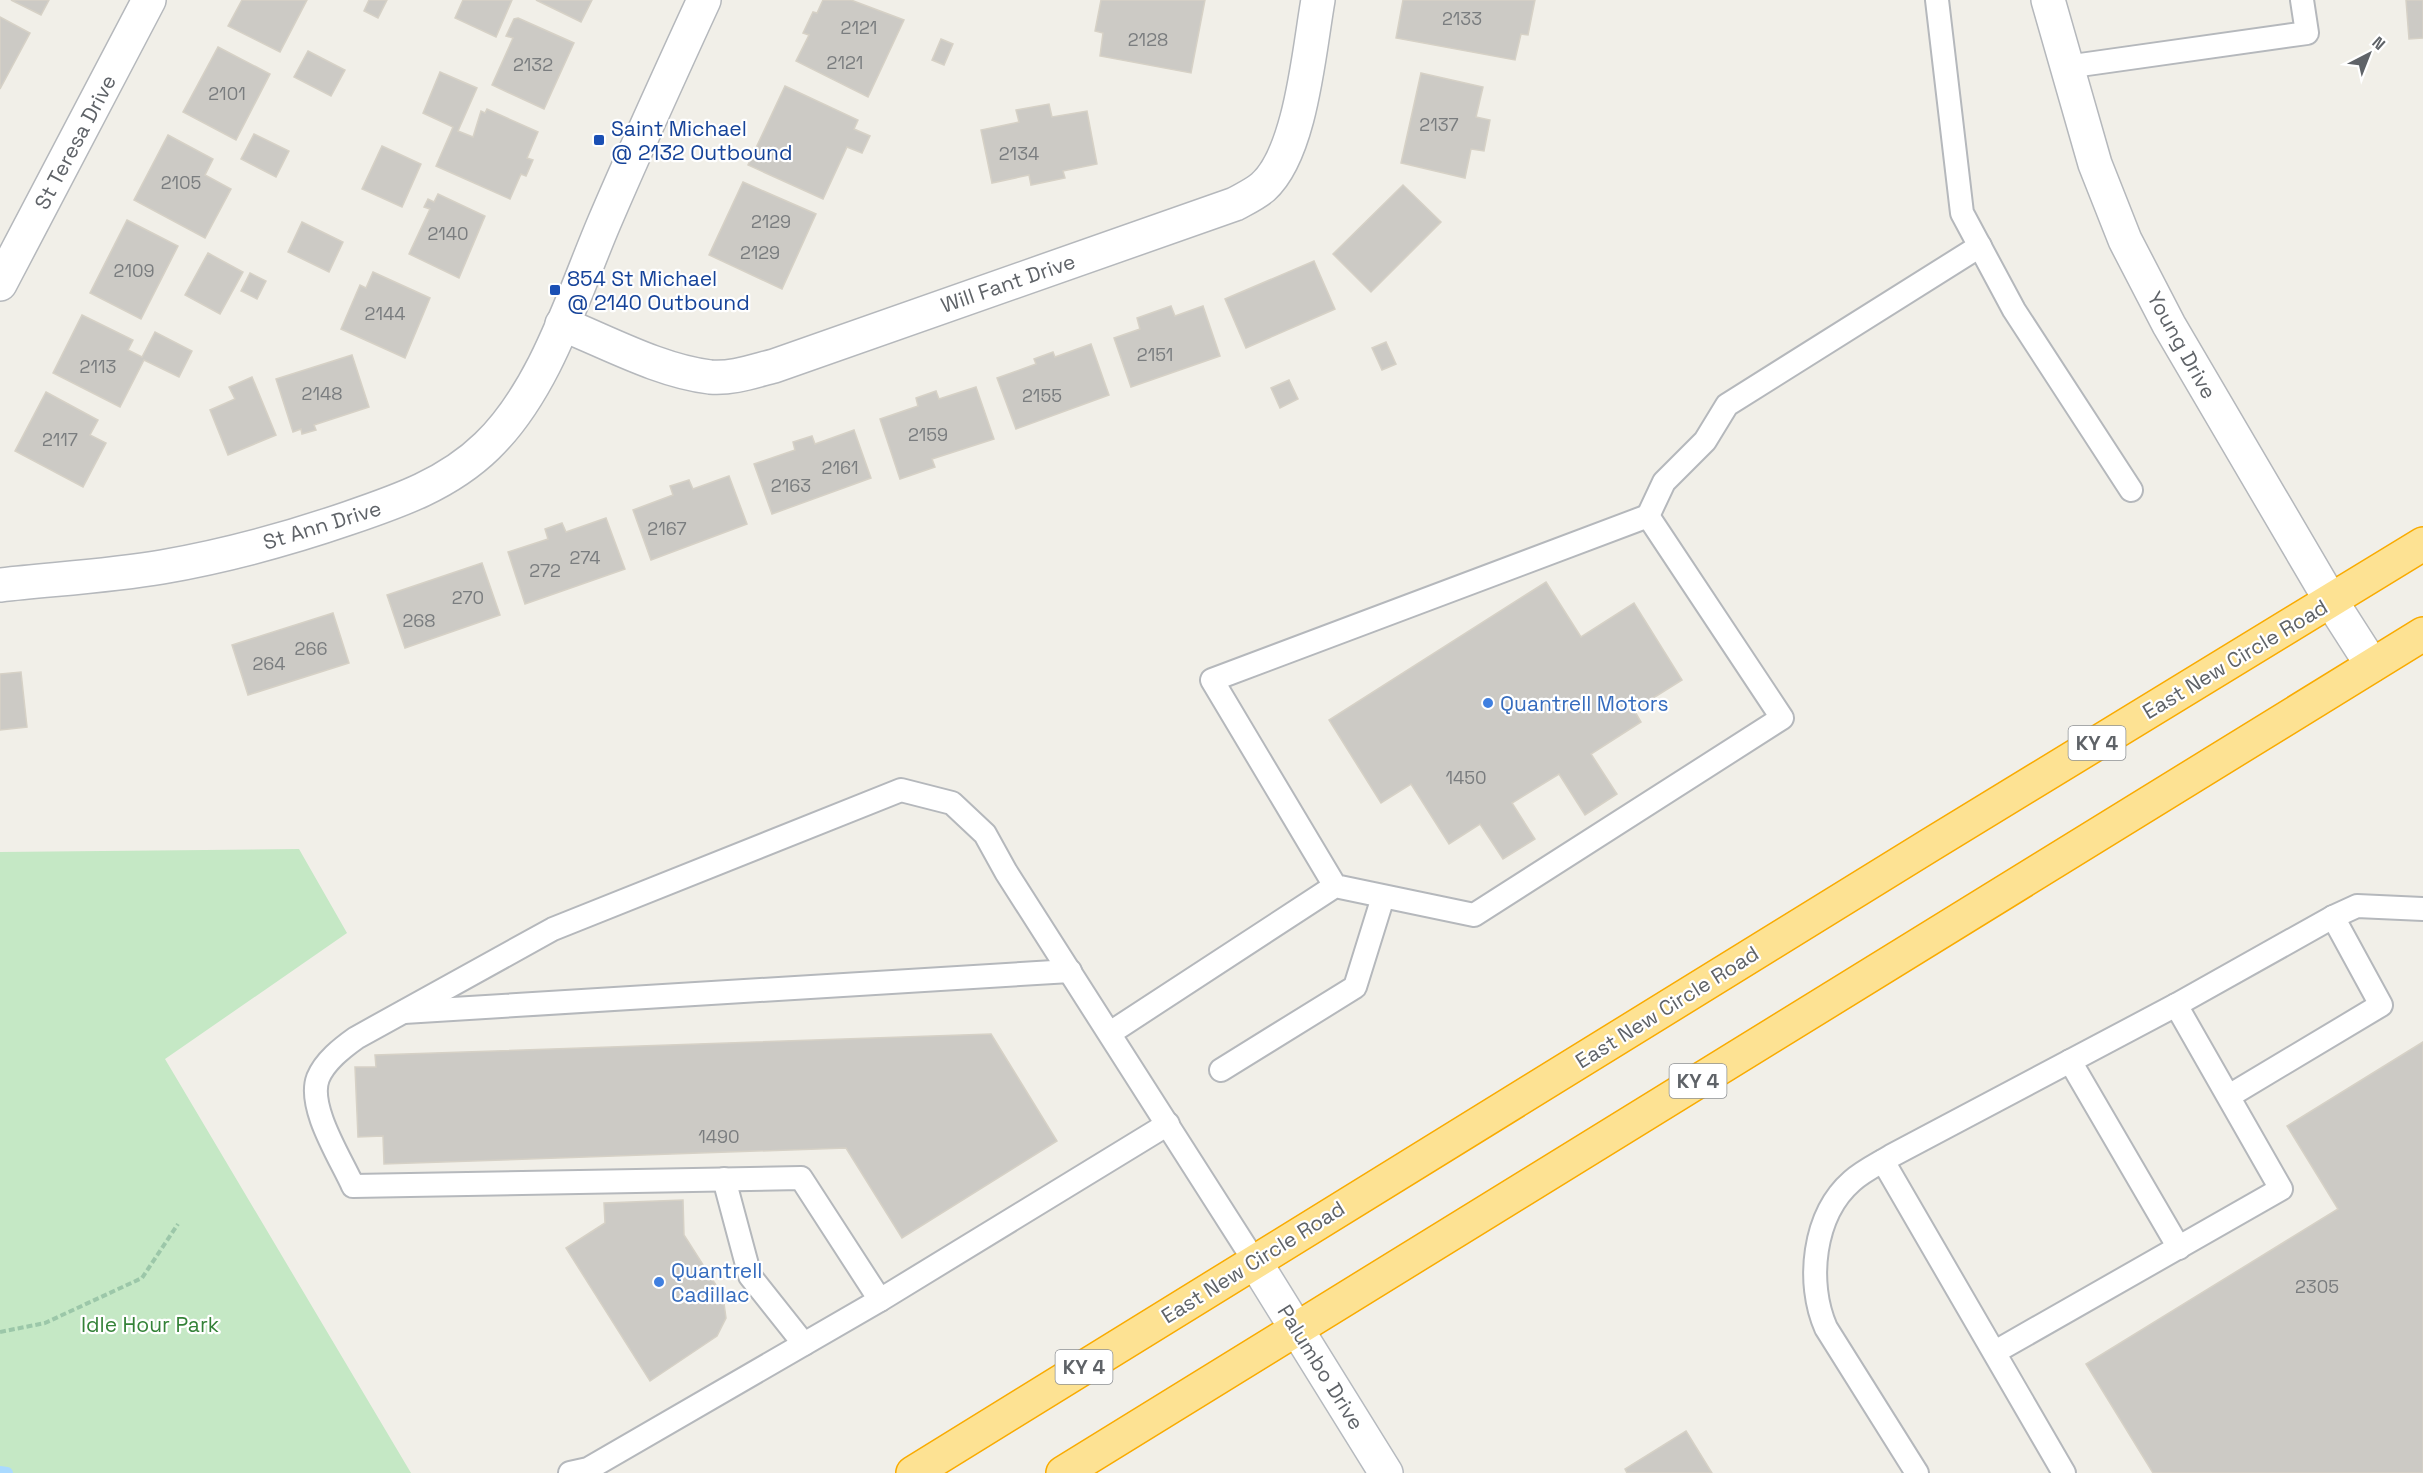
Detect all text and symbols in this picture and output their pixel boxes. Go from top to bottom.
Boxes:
house number: 2133 [1442,7,1482,30]
house number: 2121 [841,16,877,39]
north arrow [2339,24,2399,84]
house number: 2128 [1128,28,1168,51]
text: N [2368,32,2390,55]
house number: 2121 [827,51,863,74]
house number: 2132 [513,53,553,76]
street label: St Teresa Drive [28,70,122,214]
house number: 2101 [208,82,246,105]
house number: 2137 [1419,113,1459,136]
place label: Saint Michael @ 2132 Outbound [611,115,792,166]
marker: Saint Michael @ 2132 Outbound [592,133,606,147]
house number: 2134 [999,142,1039,165]
house number: 2105 [161,171,201,194]
house number: 2129 [751,210,791,233]
house number: 2140 [427,222,469,245]
house number: 2129 [740,241,780,264]
street label: Will Fant Drive [937,247,1079,319]
house number: 2109 [114,259,154,282]
place label: 854 St Michael @ 2140 Outbound [567,265,750,316]
marker: 854 St Michael @ 2140 Outbound [548,283,562,297]
street label: Young Drive [2141,286,2223,404]
house number: 2144 [365,302,405,325]
house number: 2151 [1137,343,1173,366]
house number: 2113 [80,355,116,378]
house number: 2148 [302,382,342,405]
house number: 2155 [1022,384,1062,407]
house number: 2159 [908,423,948,446]
house number: 2117 [42,428,78,451]
house number: 2161 [822,456,858,479]
house number: 2163 [771,474,811,497]
street label: St Ann Drive [260,494,384,556]
house number: 2167 [647,517,687,540]
house number: 274 [569,546,601,569]
house number: 272 [529,559,561,582]
house number: 270 [452,586,484,609]
street label: East New Circle Road [2137,593,2333,725]
house number: 268 [402,609,436,632]
house number: 266 [295,637,327,660]
house number: 264 [252,652,286,675]
place label: Quantrell Motors [1500,690,1669,717]
marker: Quantrell Motors [1481,696,1495,710]
road number: KY 4 [2068,726,2126,760]
house number: 1450 [1445,766,1487,789]
street label: East New Circle Road [1570,940,1764,1074]
road number: KY 4 [1670,1064,1726,1098]
house number: 1490 [698,1125,740,1148]
street label: East New Circle Road [1156,1195,1350,1329]
place label: Quantrell Cadillac [671,1257,762,1308]
marker: Quantrell Cadillac [652,1275,666,1289]
house number: 2305 [2295,1275,2339,1298]
street label: Palumbo Drive [1272,1299,1370,1435]
park label: Idle Hour Park [81,1311,219,1338]
road number: KY 4 [1056,1350,1112,1384]

